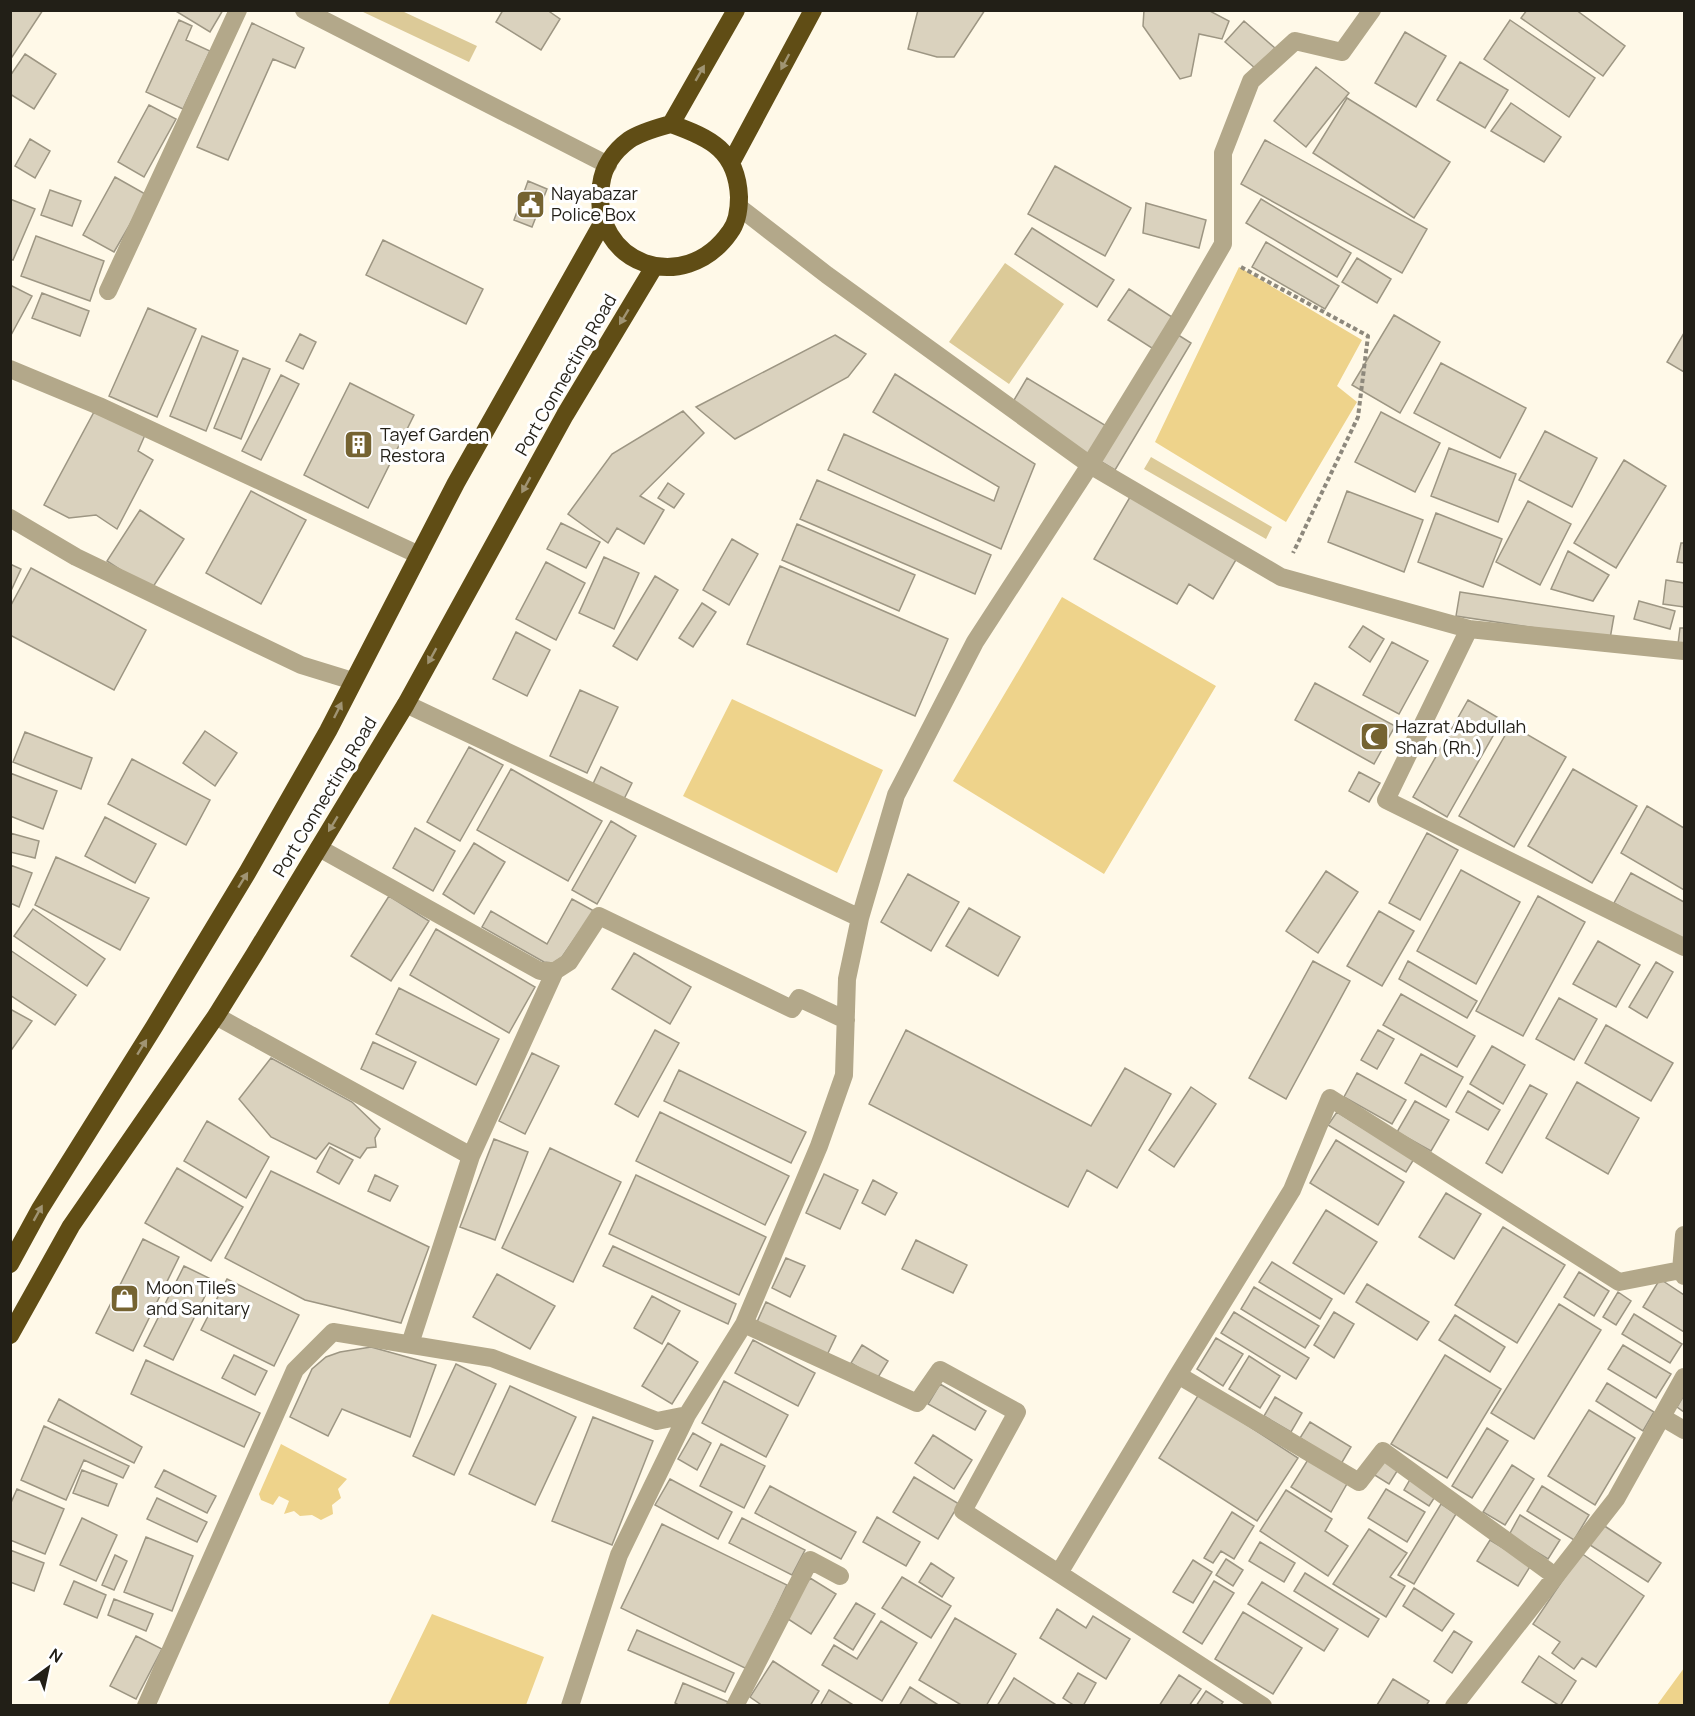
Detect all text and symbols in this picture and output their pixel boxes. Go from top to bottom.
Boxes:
one-way arrow [780,54,790,71]
one-way arrow [695,64,705,81]
place label: Nayabazar Police Box [551,181,639,226]
public building icon: Nayabazar Police Box [514,188,546,220]
street label: Port Connecting Road [509,289,621,460]
one-way arrow [619,309,629,326]
place label: Tayef Garden Restora [380,422,489,467]
building icon: Tayef Garden Restora [343,429,375,461]
one-way arrow [521,477,531,494]
one-way arrow [427,648,437,665]
one-way arrow [333,702,343,719]
street label: Port Connecting Road [267,712,382,881]
place label: Hazrat Abdullah Shah (Rh.) [1395,714,1526,759]
mosque icon: Hazrat Abdullah Shah (Rh.) [1358,721,1390,753]
one-way arrow [328,816,339,832]
one-way arrow [237,872,248,888]
one-way arrow [136,1039,147,1055]
one-way arrow [33,1204,43,1221]
place label: Moon Tiles and Sanitary [146,1275,250,1320]
shop icon: Moon Tiles and Sanitary [109,1282,141,1314]
north arrow [18,1638,78,1698]
text: N [45,1643,67,1668]

